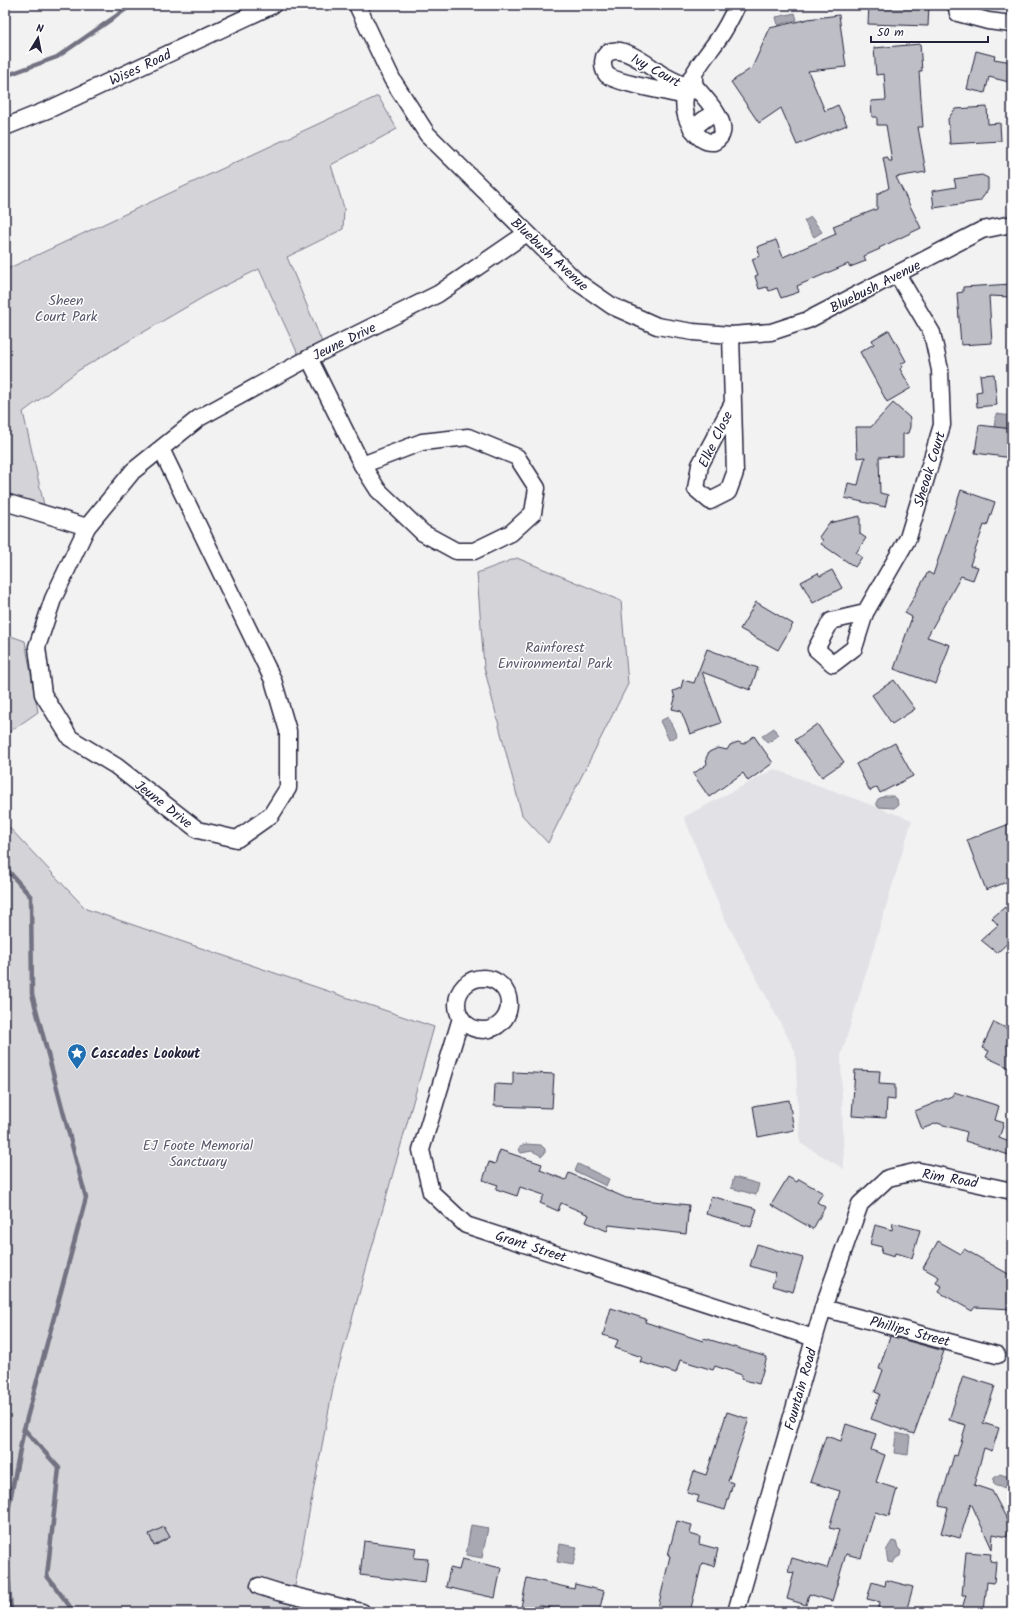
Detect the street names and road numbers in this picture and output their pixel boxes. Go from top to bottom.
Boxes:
street label: Wises Road [106,44,176,92]
street label: Ivy Court [627,48,685,94]
street label: Bluebush Avenue [505,213,594,297]
street label: Bluebush Avenue [826,254,926,319]
street label: Jeune Drive [309,317,381,367]
street label: Elke Close [693,407,739,471]
street label: Sheoak Court [908,428,952,510]
street label: Jeune Drive [130,775,198,835]
street label: Rim Road [920,1163,980,1195]
street label: Grant Street [492,1225,570,1269]
street label: Phillips Street [867,1311,953,1353]
street label: Fountain Road [779,1345,823,1433]

